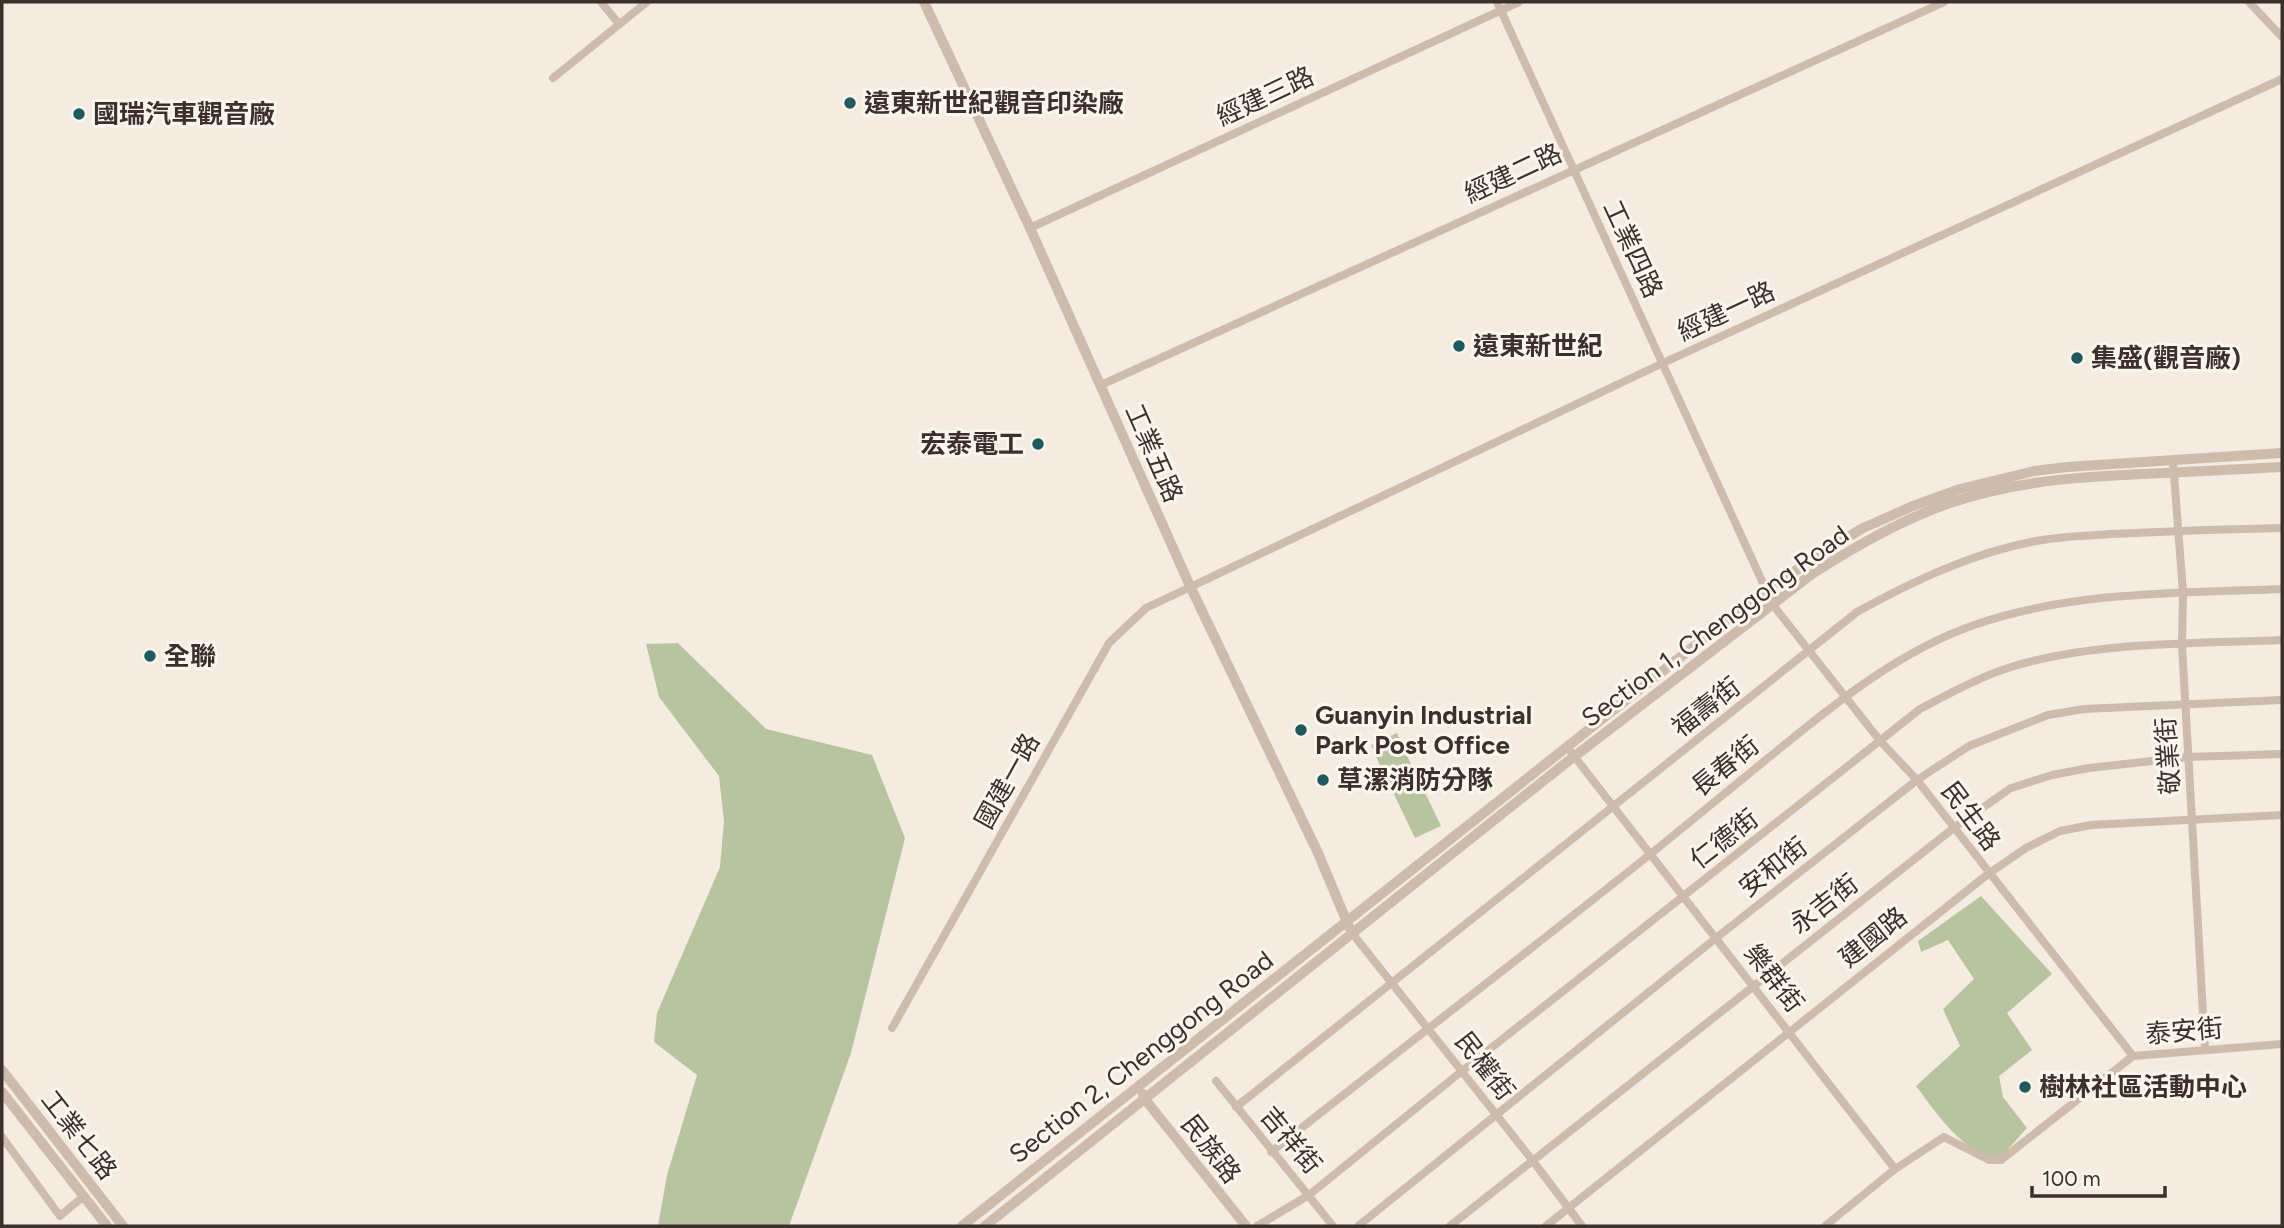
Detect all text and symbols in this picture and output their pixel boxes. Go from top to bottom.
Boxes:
street label: 經建三路 [1211,60,1319,132]
place label: 遠東新世紀觀音印染廠 [864,87,1124,119]
marker: 遠東新世紀觀音印染廠 [842,95,858,111]
place label: 國瑞汽車觀音廠 [93,98,275,130]
marker: 國瑞汽車觀音廠 [71,106,87,122]
street label: 經建二路 [1459,137,1567,209]
street label: 工業四路 [1597,195,1669,303]
street label: 經建一路 [1672,275,1780,347]
place label: 遠東新世紀 [1473,330,1603,362]
marker: 遠東新世紀 [1451,338,1467,354]
place label: 集盛(觀音廠) [2091,342,2241,374]
marker: 集盛(觀音廠) [2069,350,2085,366]
street label: 工業五路 [1118,399,1190,507]
place label: 宏泰電工 [920,428,1024,460]
marker: 宏泰電工 [1030,436,1046,452]
street label: Section 1, Chenggong Road [1575,518,1855,734]
place label: 全聯 [164,640,216,672]
marker: 全聯 [142,648,158,664]
street label: 福壽街 [1665,670,1747,744]
place label: Guanyin Industrial Park Post Office [1315,699,1532,761]
street label: 敬業街 [2149,716,2187,796]
marker: Guanyin Industrial Park Post Office [1293,722,1309,738]
street label: 國建一路 [968,728,1046,834]
street label: 長春街 [1685,729,1765,803]
place label: 草漯消防分隊 [1337,764,1493,796]
marker: 草漯消防分隊 [1315,772,1331,788]
street label: 民生路 [1935,775,2007,857]
street label: 仁德街 [1683,802,1765,876]
street label: 安和街 [1732,830,1814,904]
street label: 永吉街 [1783,867,1865,941]
street label: 建國路 [1833,900,1913,974]
street label: 樂群街 [1737,937,1811,1019]
street label: Section 2, Chenggong Road [1002,944,1280,1170]
street label: 泰安街 [2144,1012,2224,1050]
street label: 民權街 [1448,1025,1522,1107]
place label: 樹林社區活動中心 [2039,1071,2247,1103]
marker: 樹林社區活動中心 [2017,1079,2033,1095]
street label: 工業七路 [34,1084,124,1186]
street label: 吉祥街 [1254,1100,1328,1180]
street label: 民族路 [1174,1108,1248,1190]
scale bar [2032,1154,2165,1198]
text: 100 m [2042,1166,2101,1191]

